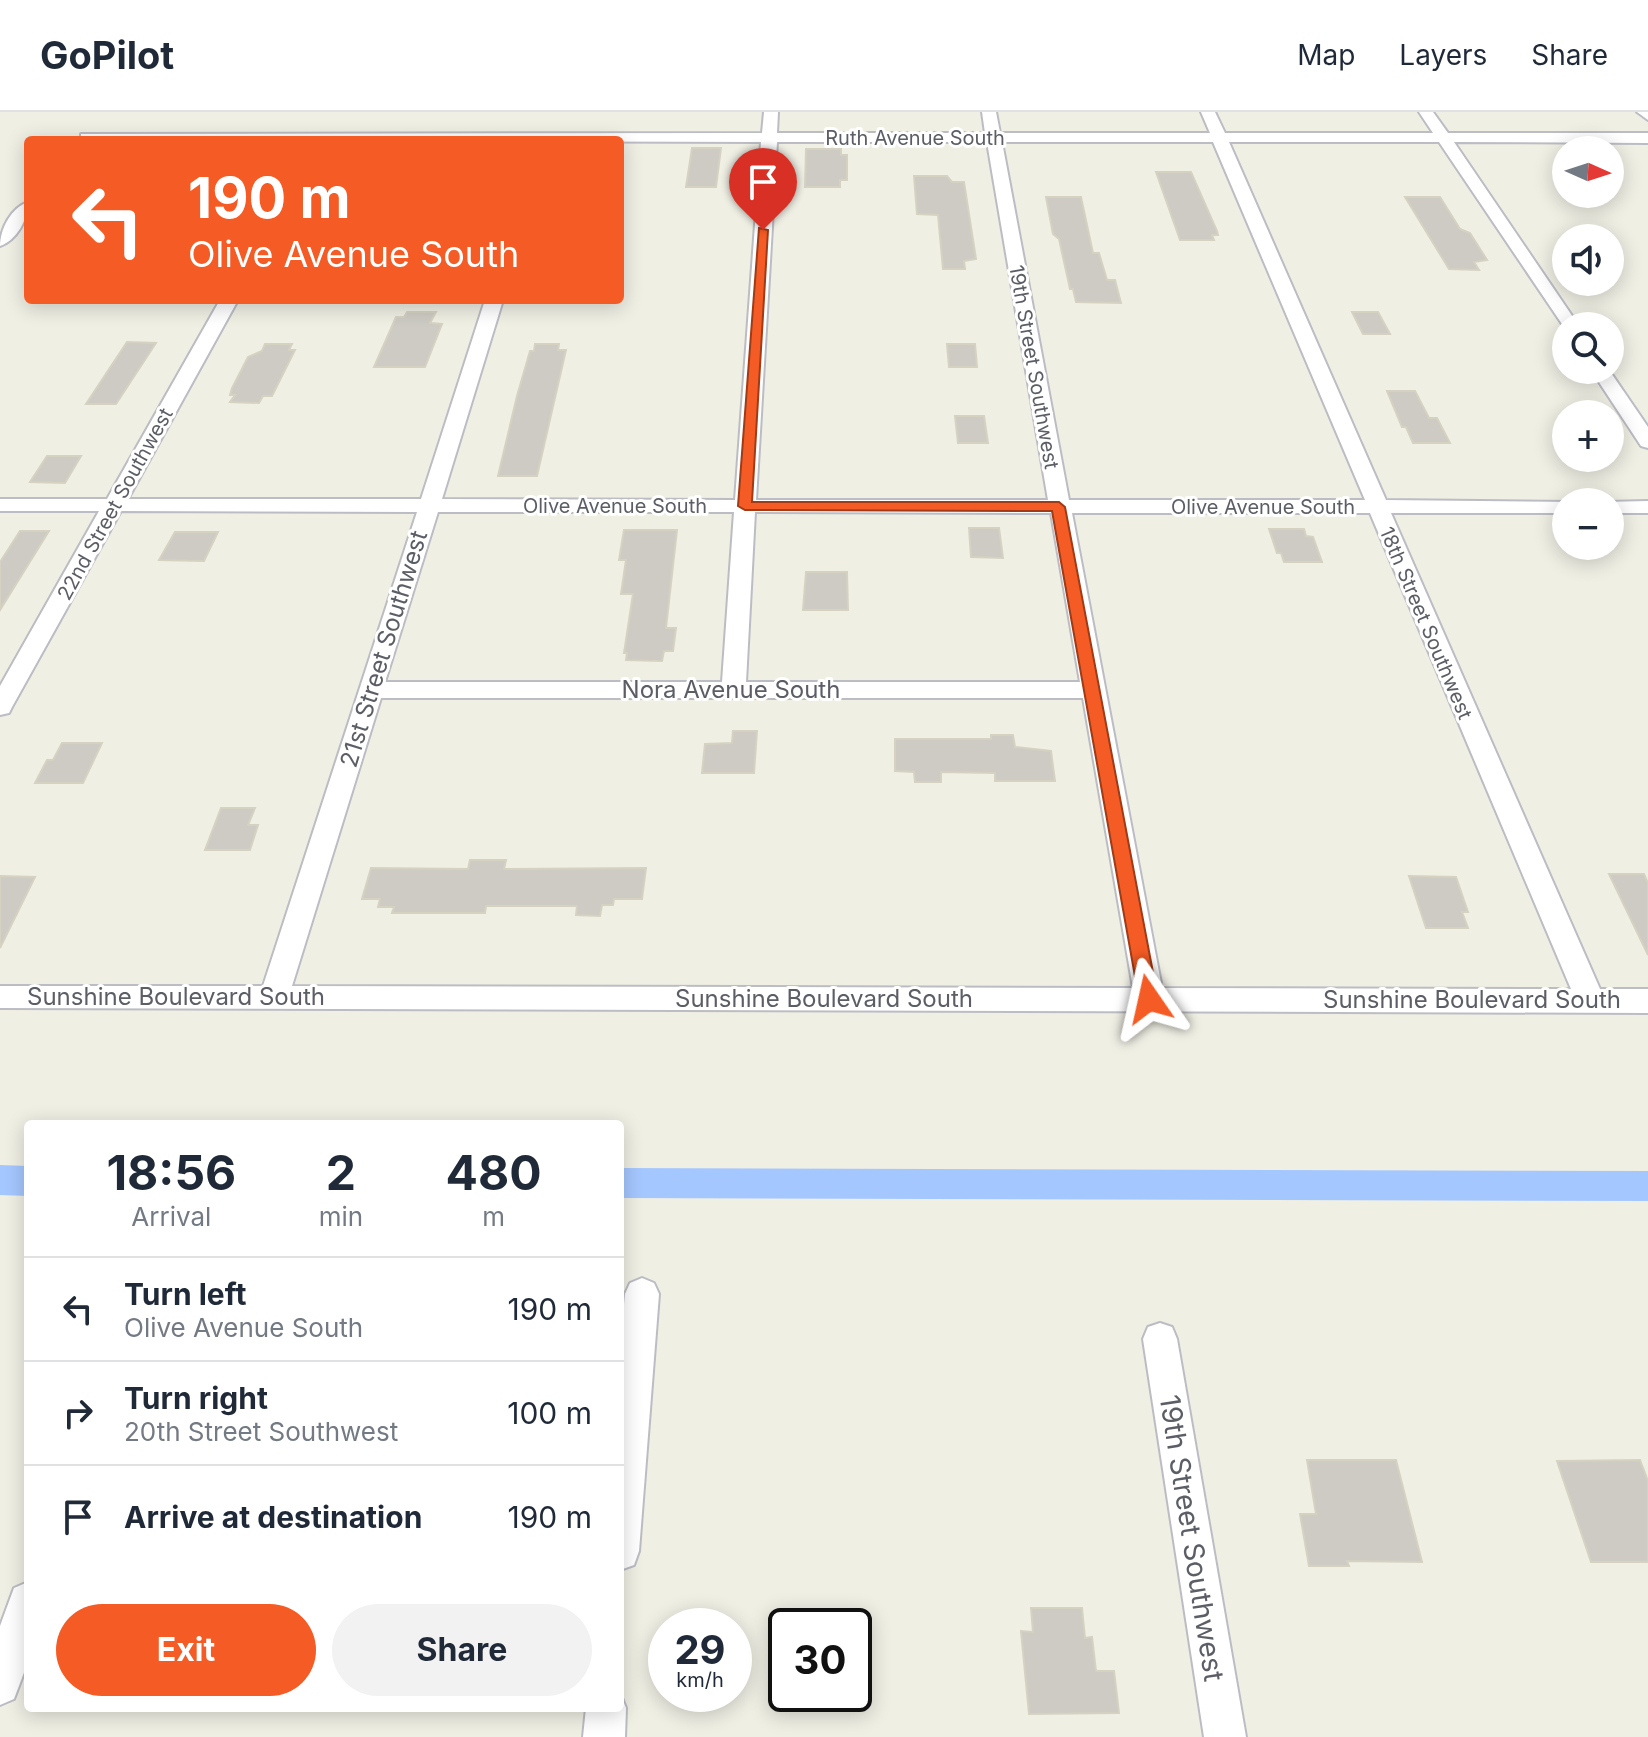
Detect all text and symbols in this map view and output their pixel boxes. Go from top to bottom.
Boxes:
text: GoPilot [40,32,174,78]
text: Map [1297,38,1355,72]
text: Layers [1399,38,1487,72]
text: Share [1531,38,1608,72]
street label: Ruth Avenue South [825,126,1005,150]
north arrow [1552,136,1624,208]
map controls [1552,136,1624,560]
pin [729,148,797,230]
icon: arrive [741,160,785,204]
text: 190 m [188,164,351,232]
icon: left [56,168,160,272]
button: sound [1552,224,1624,296]
text: Olive Avenue South [188,232,519,276]
street label: 19th Street Southwest [1004,263,1064,471]
button: search [1552,312,1624,384]
button: + [1552,400,1624,472]
street label: 22nd Street Southwest [52,403,178,604]
button: − [1552,488,1624,560]
street label: Olive Avenue South [523,494,707,518]
street label: Olive Avenue South [1171,495,1355,519]
street label: 18th Street Southwest [1375,523,1478,723]
street label: 21st Street Southwest [334,527,433,771]
street label: Nora Avenue South [622,675,840,704]
position arrow [1107,957,1191,1041]
street label: Sunshine Boulevard South [27,982,325,1011]
street label: Sunshine Boulevard South [675,984,973,1013]
street label: Sunshine Boulevard South [1323,985,1621,1014]
text: 18:56 [106,1143,236,1202]
text: 2 [326,1143,356,1202]
text: 480 [445,1143,542,1202]
text: Arrival [131,1201,211,1232]
text: min [319,1201,363,1232]
text: m [482,1201,505,1232]
text: Turn left [124,1276,246,1312]
icon: left [56,1287,100,1331]
text: 190 m [508,1291,592,1327]
text: Olive Avenue South [124,1312,363,1343]
text: Turn right [124,1380,268,1416]
icon: right [56,1391,100,1435]
street label: 19th Street Southwest [1153,1392,1231,1684]
text: 100 m [507,1395,592,1431]
text: 20th Street Southwest [124,1416,398,1447]
icon: arrive [56,1495,100,1539]
text: Arrive at destination [124,1499,422,1535]
text: 190 m [508,1499,592,1535]
button: Exit [56,1604,316,1696]
button: Share [332,1604,592,1696]
speed limit sign: 30 [768,1608,872,1712]
text: 29 [674,1625,726,1674]
text: km/h [676,1668,724,1692]

